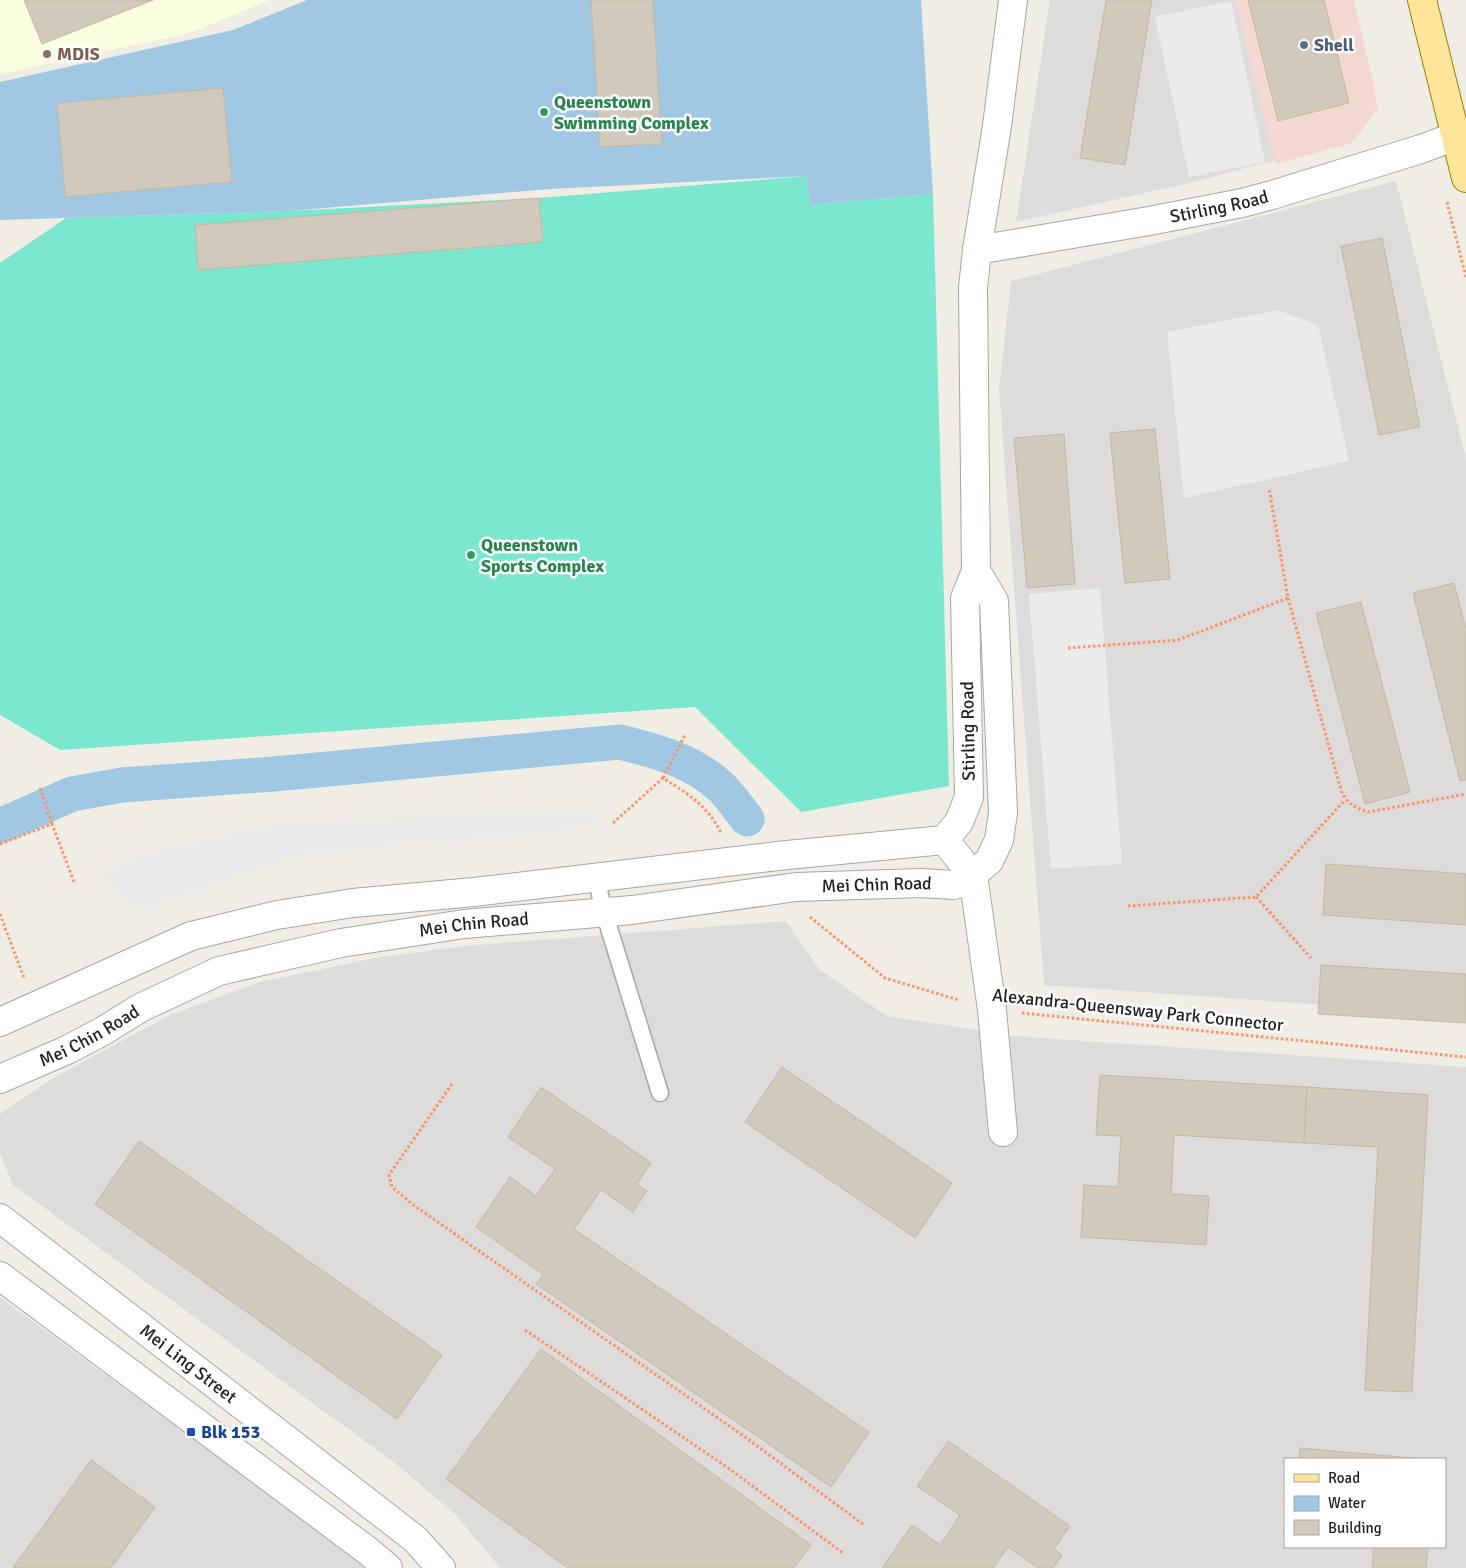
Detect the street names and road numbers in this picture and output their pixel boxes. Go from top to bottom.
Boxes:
street label: Stirling Road [1168,185,1271,228]
street label: Stirling Road [956,681,980,781]
street label: Mei Chin Road [821,872,932,897]
street label: Mei Chin Road [418,908,530,942]
street label: Alexandra-Queensway Park Connector [991,984,1285,1036]
street label: Mei Chin Road [36,1000,143,1072]
street label: Mei Ling Street [135,1319,241,1408]

